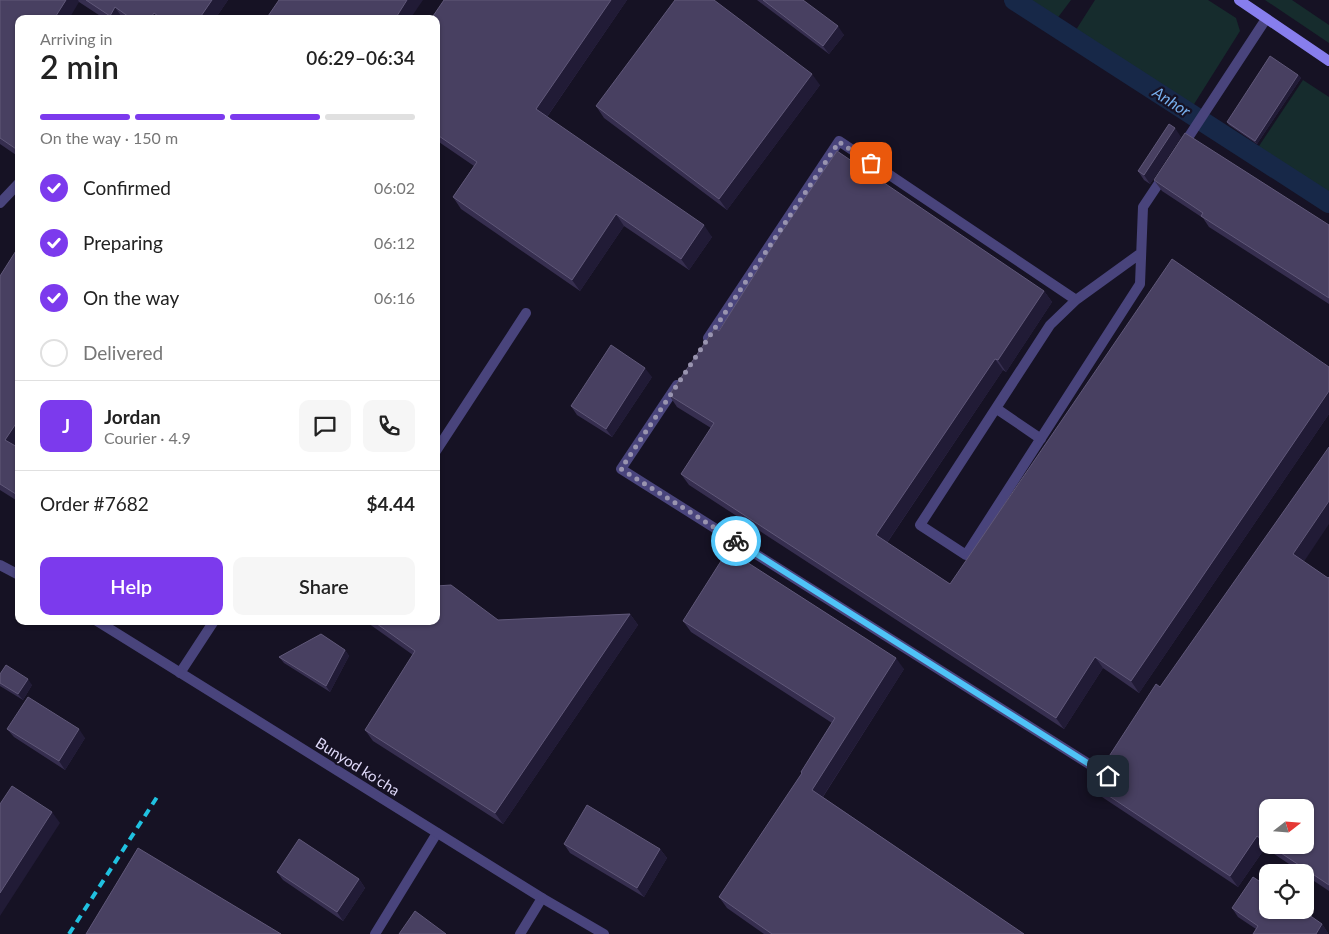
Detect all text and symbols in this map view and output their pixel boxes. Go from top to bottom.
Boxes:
text: Arriving in [40,29,113,48]
text: 06:29–06:34 [306,46,415,69]
text: 2 min [40,47,119,86]
water label: Anhor [1149,81,1195,120]
text: On the way · 150 m [40,128,178,147]
pin [850,142,892,184]
icon: bag [857,149,885,177]
icon: check [40,174,68,202]
text: Confirmed [83,176,171,199]
text: 06:02 [374,178,415,197]
icon: check [40,229,68,257]
text: Preparing [83,231,163,254]
text: 06:12 [374,233,415,252]
icon: check [40,284,68,312]
text: On the way [83,286,179,309]
text: 06:16 [374,288,415,307]
text: Delivered [83,341,163,364]
button: chat [299,400,351,452]
button: phone [363,400,415,452]
text: Jordan [104,405,161,428]
text: J [62,414,70,437]
text: Courier · 4.9 [104,428,191,447]
text: Order #7682 [40,492,149,515]
text: $4.44 [366,492,415,515]
courier [711,516,761,566]
icon: bike [722,527,750,555]
button: Help [40,557,223,615]
button: Share [233,557,415,615]
street label: Bunyod ko'cha [313,733,403,799]
pin [1087,755,1129,797]
icon: home [1094,762,1122,790]
north arrow [1259,799,1314,854]
map controls [1259,799,1314,919]
button: locate [1259,864,1314,919]

